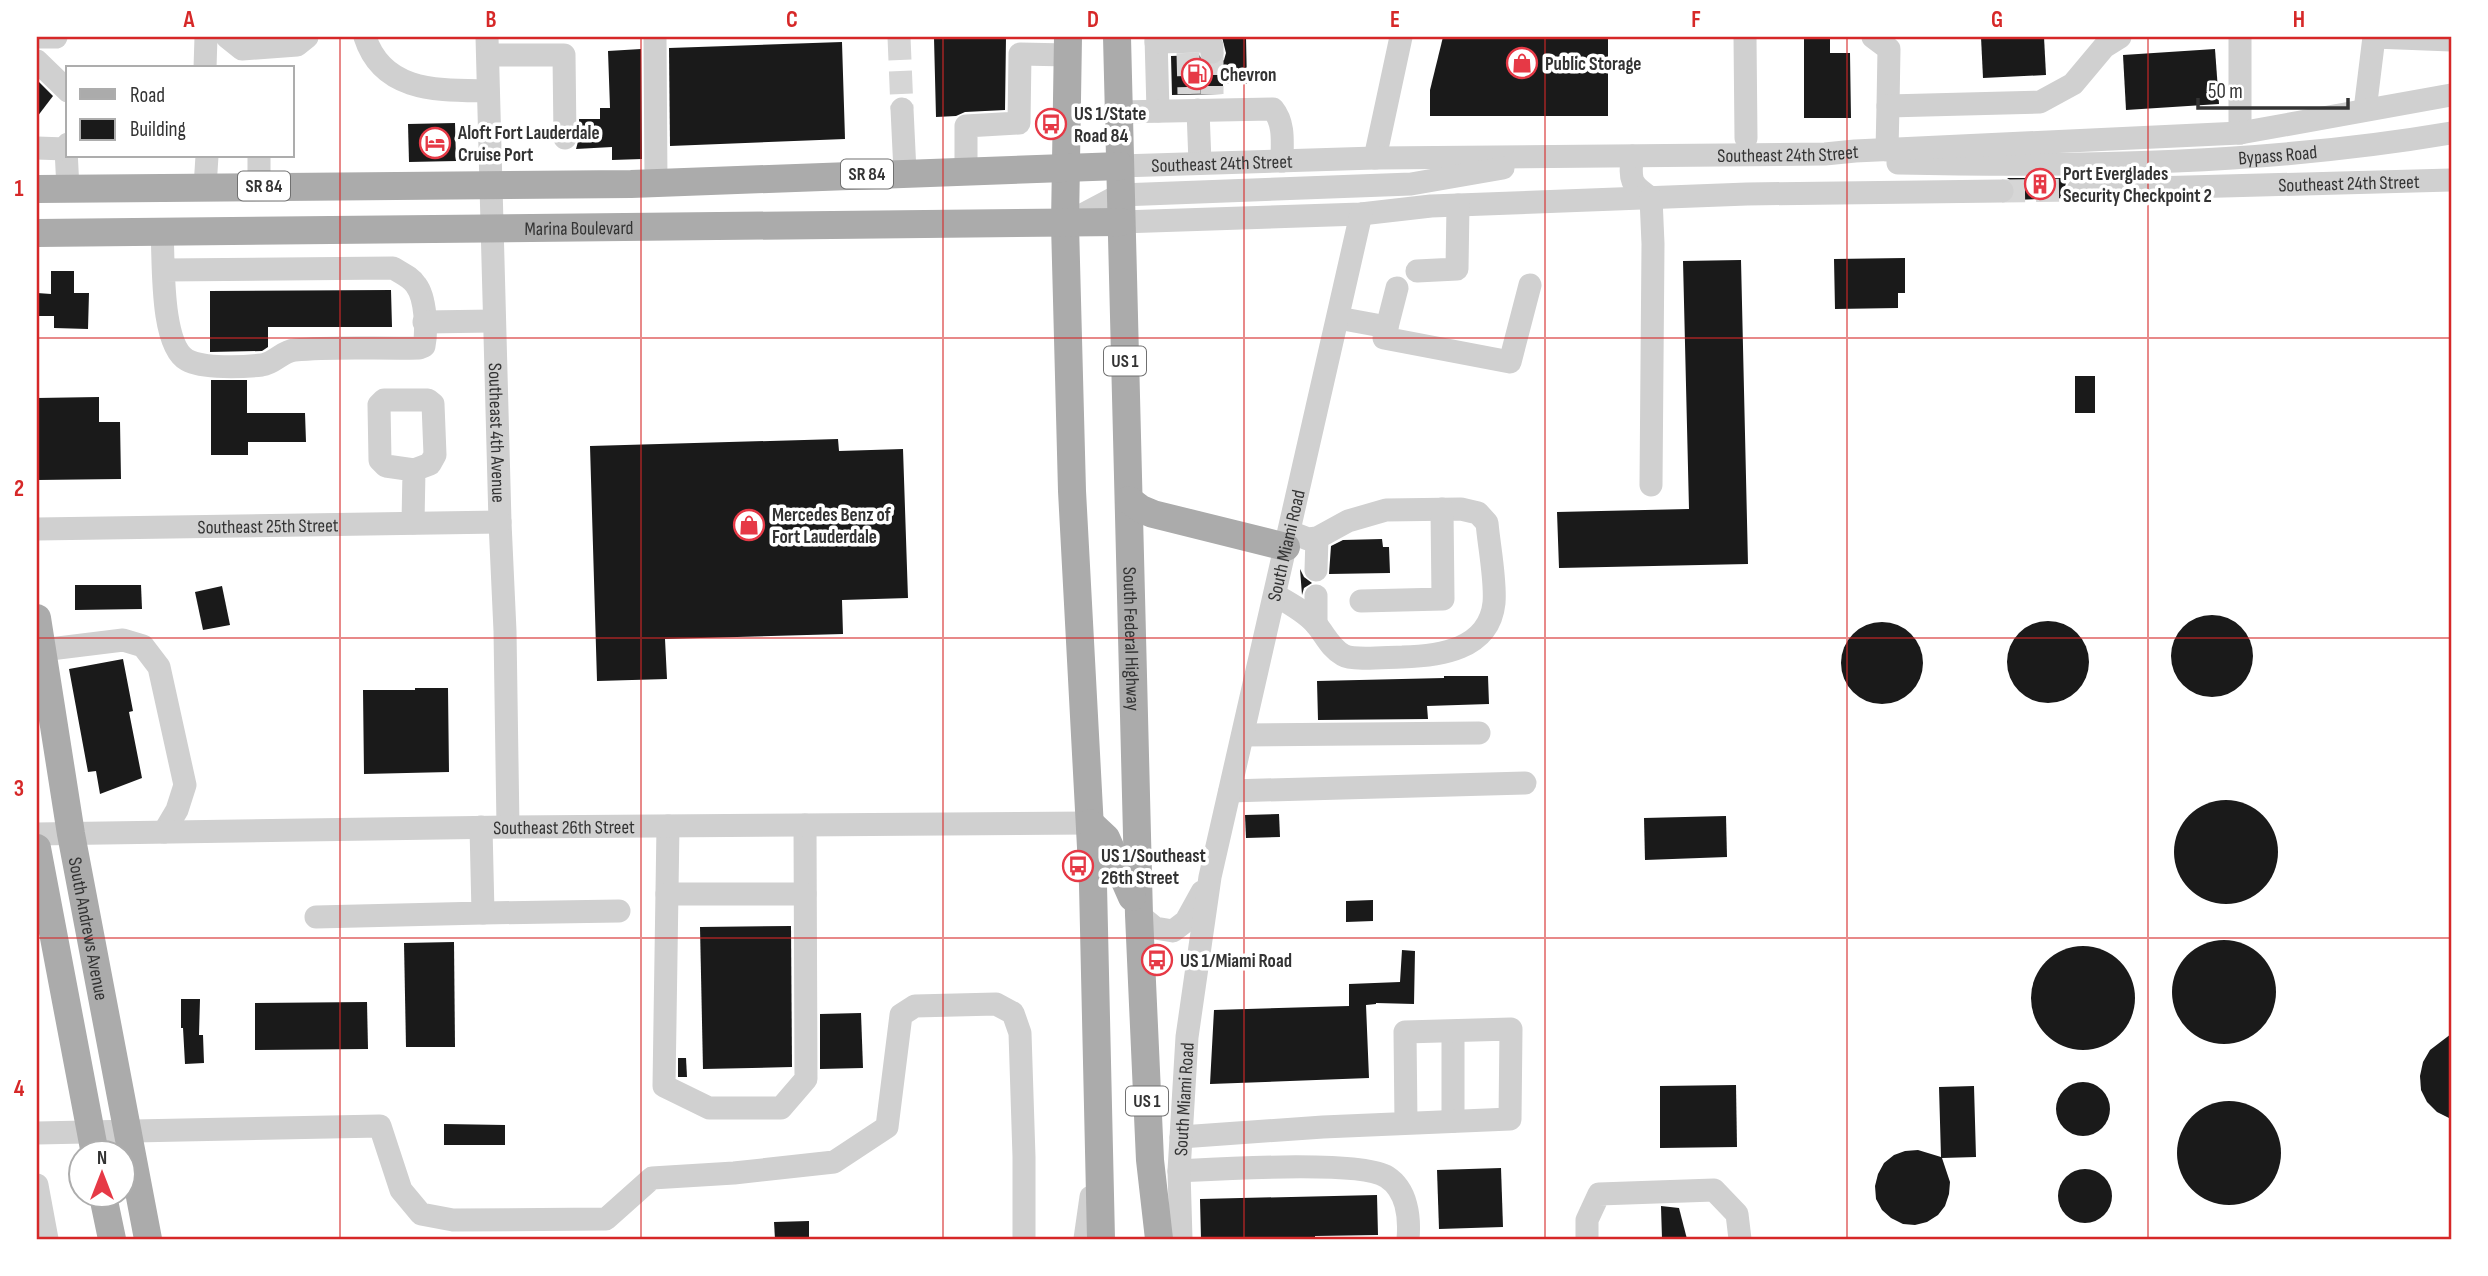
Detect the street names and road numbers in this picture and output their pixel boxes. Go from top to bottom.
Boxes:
street label: Southeast 24th Street [1717,141,1859,168]
street label: Bypass Road [2238,141,2318,171]
street label: Southeast 24th Street [1151,151,1293,178]
road number: SR 84 [841,160,893,188]
street label: Southeast 24th Street [2278,171,2420,198]
road number: SR 84 [238,172,290,201]
street label: Marina Boulevard [524,217,634,241]
road number: US 1 [1104,346,1146,376]
street label: Southeast 4th Avenue [483,363,509,503]
street label: South Miami Road [1263,488,1311,604]
street label: Southeast 25th Street [197,514,339,540]
street label: South Federal Highway [1117,567,1144,712]
street label: Southeast 26th Street [493,816,635,840]
street label: South Andrews Avenue [63,855,112,1002]
street label: South Miami Road [1170,1042,1200,1157]
road number: US 1 [1126,1086,1168,1116]

